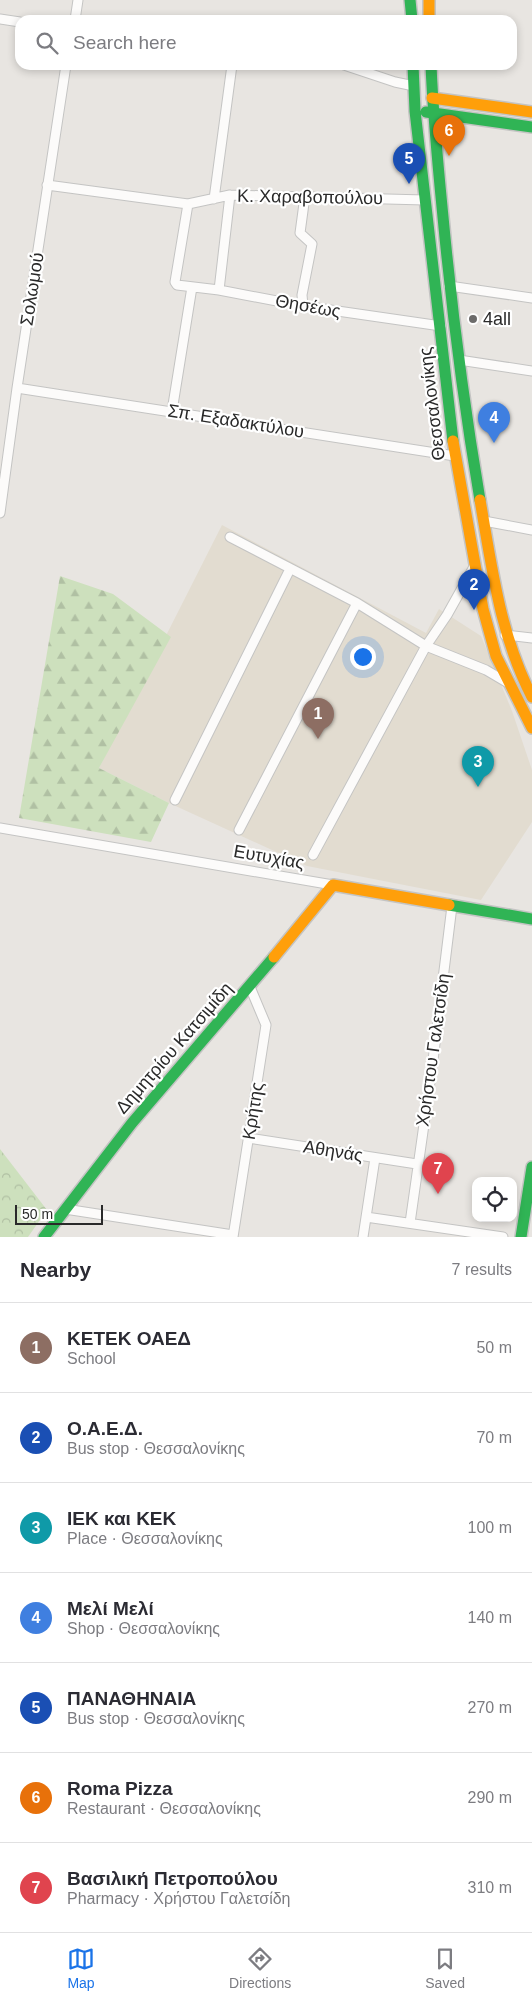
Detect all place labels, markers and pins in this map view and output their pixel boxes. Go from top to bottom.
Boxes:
pin: 6 [433,115,465,156]
pin: 5 [393,143,425,184]
place label: 4all [483,309,511,329]
marker: 4all [467,313,479,325]
pin: 4 [478,402,510,443]
pin: 2 [458,569,490,610]
pin: 1 [302,698,334,739]
pin: 3 [462,746,494,787]
pin: 7 [422,1153,454,1194]

